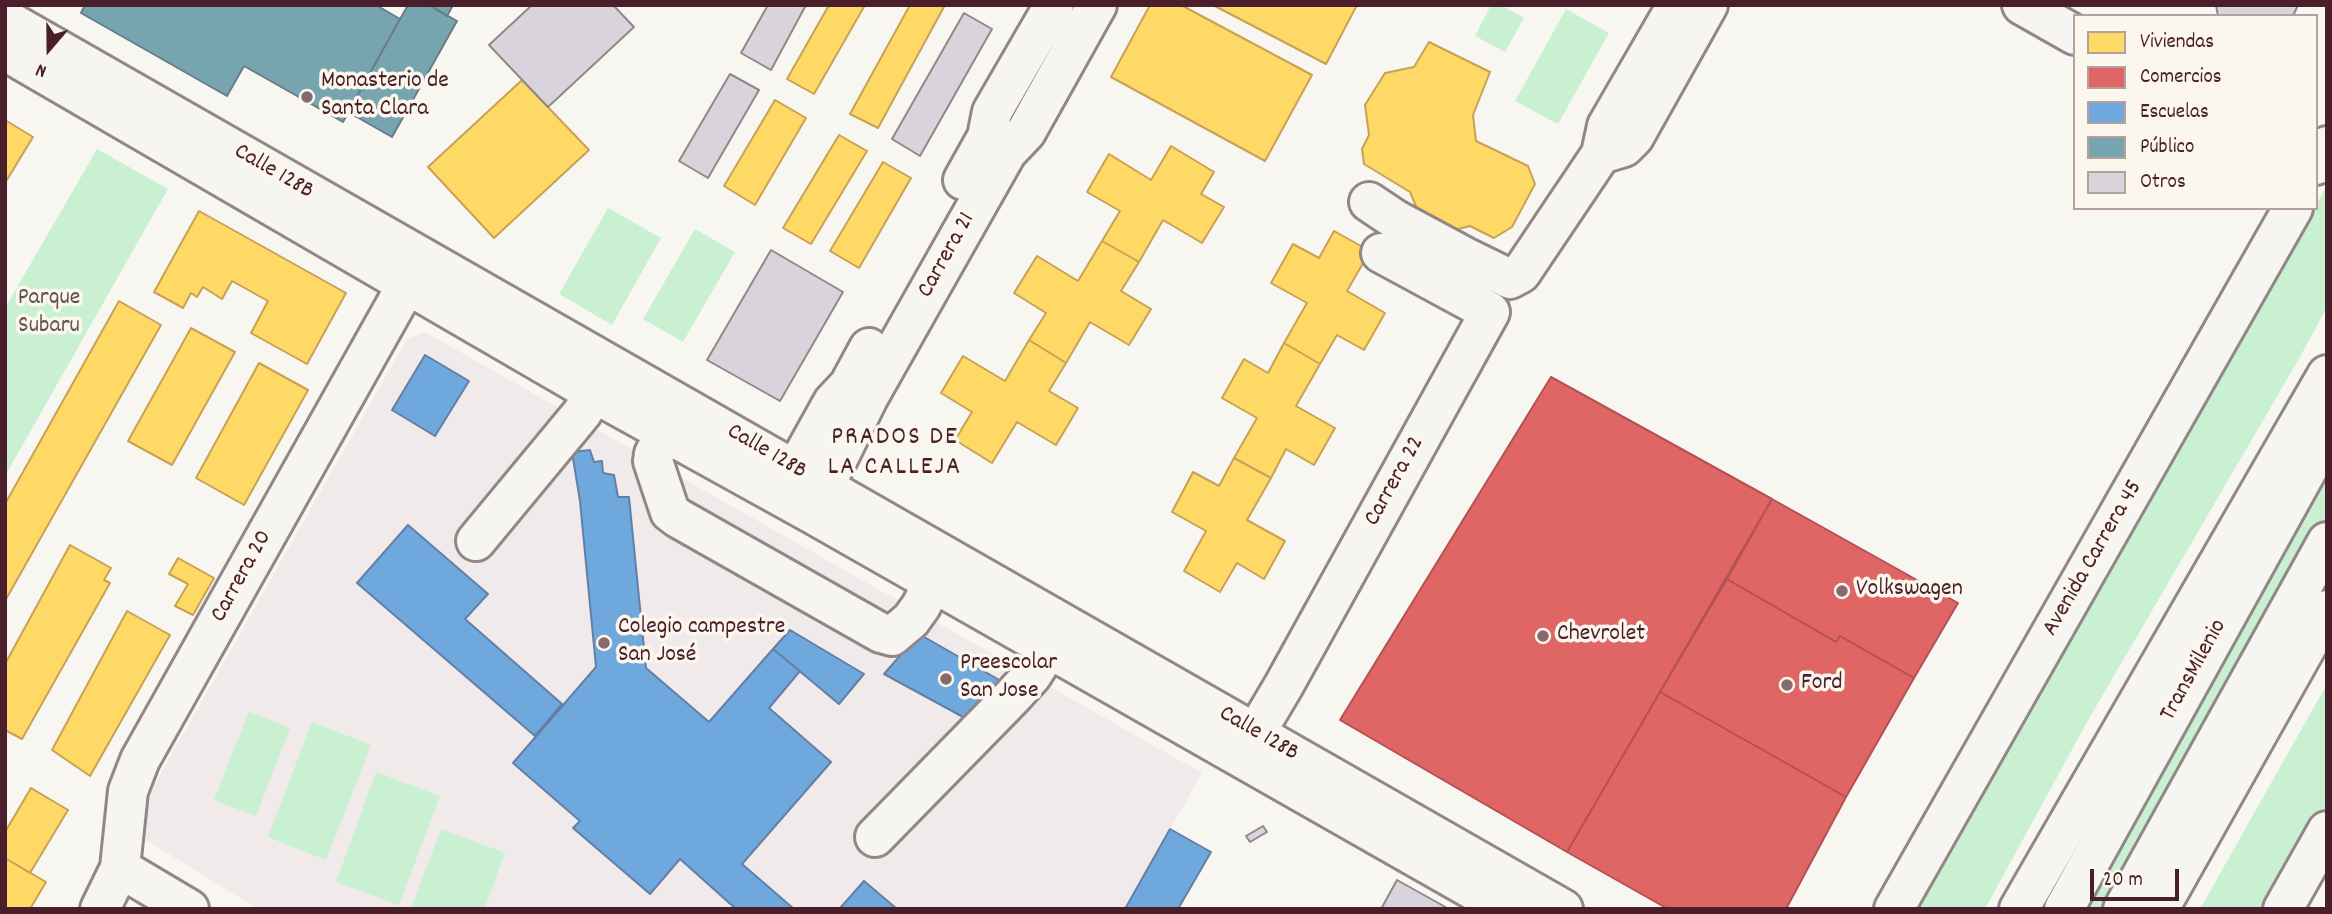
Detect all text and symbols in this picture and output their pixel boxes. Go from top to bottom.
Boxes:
north arrow [14,14,84,84]
legend [2073,14,2318,210]
text: Viviendas [2140,28,2214,58]
text: N [33,55,51,83]
text: Comercios [2140,63,2222,93]
place label: Monasterio de Santa Clara [321,69,449,125]
marker: Monasterio de Santa Clara [299,89,315,105]
text: Escuelas [2140,98,2209,128]
text: Público [2140,133,2194,163]
street label: Calle 128B [228,139,318,207]
text: Otros [2140,168,2186,198]
street label: Carrera 21 [913,208,983,304]
park label: Parque Subaru [18,286,80,342]
street label: Calle 128B [721,419,811,487]
district label: PRADOS DE LA CALLEJA [829,423,961,485]
street label: Carrera 22 [1360,432,1432,532]
street label: Avenida Carrera 45 [2038,476,2150,642]
street label: Carrera 20 [206,526,280,628]
place label: Volkswagen [1856,577,1963,605]
marker: Volkswagen [1834,583,1850,599]
place label: Colegio campestre San José [618,615,785,671]
street label: TransMilenio [2155,615,2235,727]
place label: Chevrolet [1557,622,1645,650]
marker: Chevrolet [1535,628,1551,644]
marker: Colegio campestre San José [596,635,612,651]
place label: Preescolar San Jose [960,651,1057,707]
marker: Preescolar San Jose [938,671,954,687]
place label: Ford [1801,671,1843,699]
marker: Ford [1779,677,1795,693]
street label: Calle 128B [1213,701,1303,769]
scale bar [2094,855,2183,899]
text: 20 m [2103,866,2143,896]

